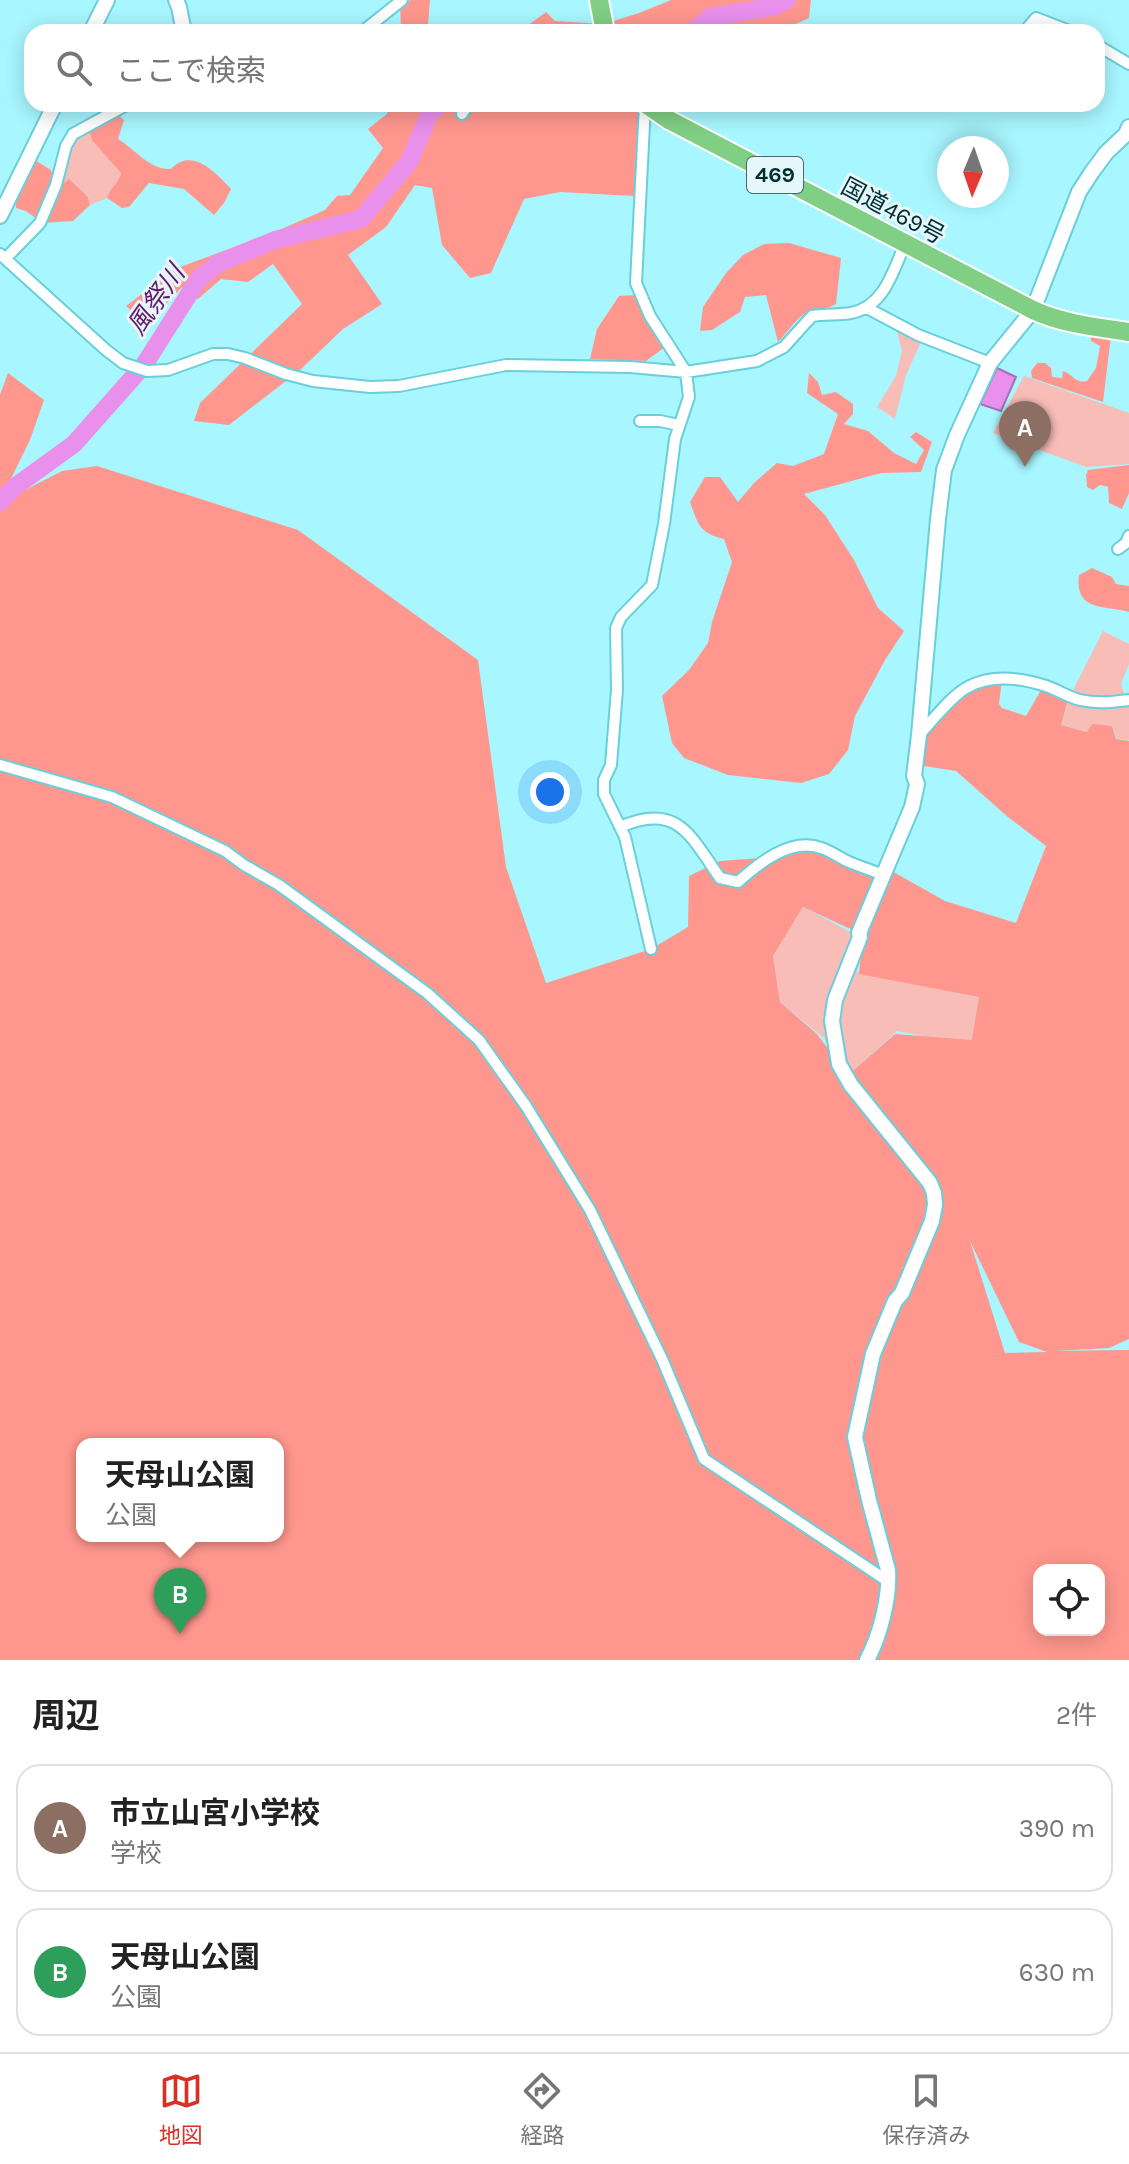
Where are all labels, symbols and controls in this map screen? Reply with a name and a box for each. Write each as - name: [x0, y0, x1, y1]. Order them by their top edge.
- search box: [24, 24, 1105, 112]
- icon: search: [52, 46, 96, 90]
- text: ここで検索: [116, 53, 266, 89]
- north arrow: [937, 136, 1009, 208]
- road number: 469: [747, 157, 803, 193]
- street label: 国道469号: [837, 172, 949, 250]
- water label: 風祭川: [121, 257, 193, 341]
- pin: A: [999, 401, 1051, 467]
- your location: [530, 772, 570, 812]
- popup: [76, 1438, 284, 1542]
- text: 天母山公園: [105, 1457, 255, 1493]
- text: 公園: [105, 1500, 157, 1531]
- map controls: [1033, 1564, 1105, 1636]
- button: locate: [1033, 1564, 1105, 1636]
- pin: B: [154, 1568, 206, 1634]
- text: 周辺: [32, 1696, 100, 1736]
- text: 2件: [1056, 1700, 1097, 1731]
- text: 市立山宮小学校: [110, 1795, 320, 1831]
- text: A: [52, 1813, 68, 1844]
- text: 390 m: [1019, 1813, 1095, 1844]
- text: 学校: [110, 1838, 162, 1869]
- text: 天母山公園: [110, 1939, 260, 1975]
- text: B: [52, 1957, 68, 1988]
- text: 630 m: [1019, 1957, 1095, 1988]
- text: 公園: [110, 1982, 162, 2013]
- tab: 地図: [159, 2069, 203, 2149]
- tab: 経路: [520, 2069, 564, 2149]
- tab: 保存済み: [882, 2069, 970, 2149]

